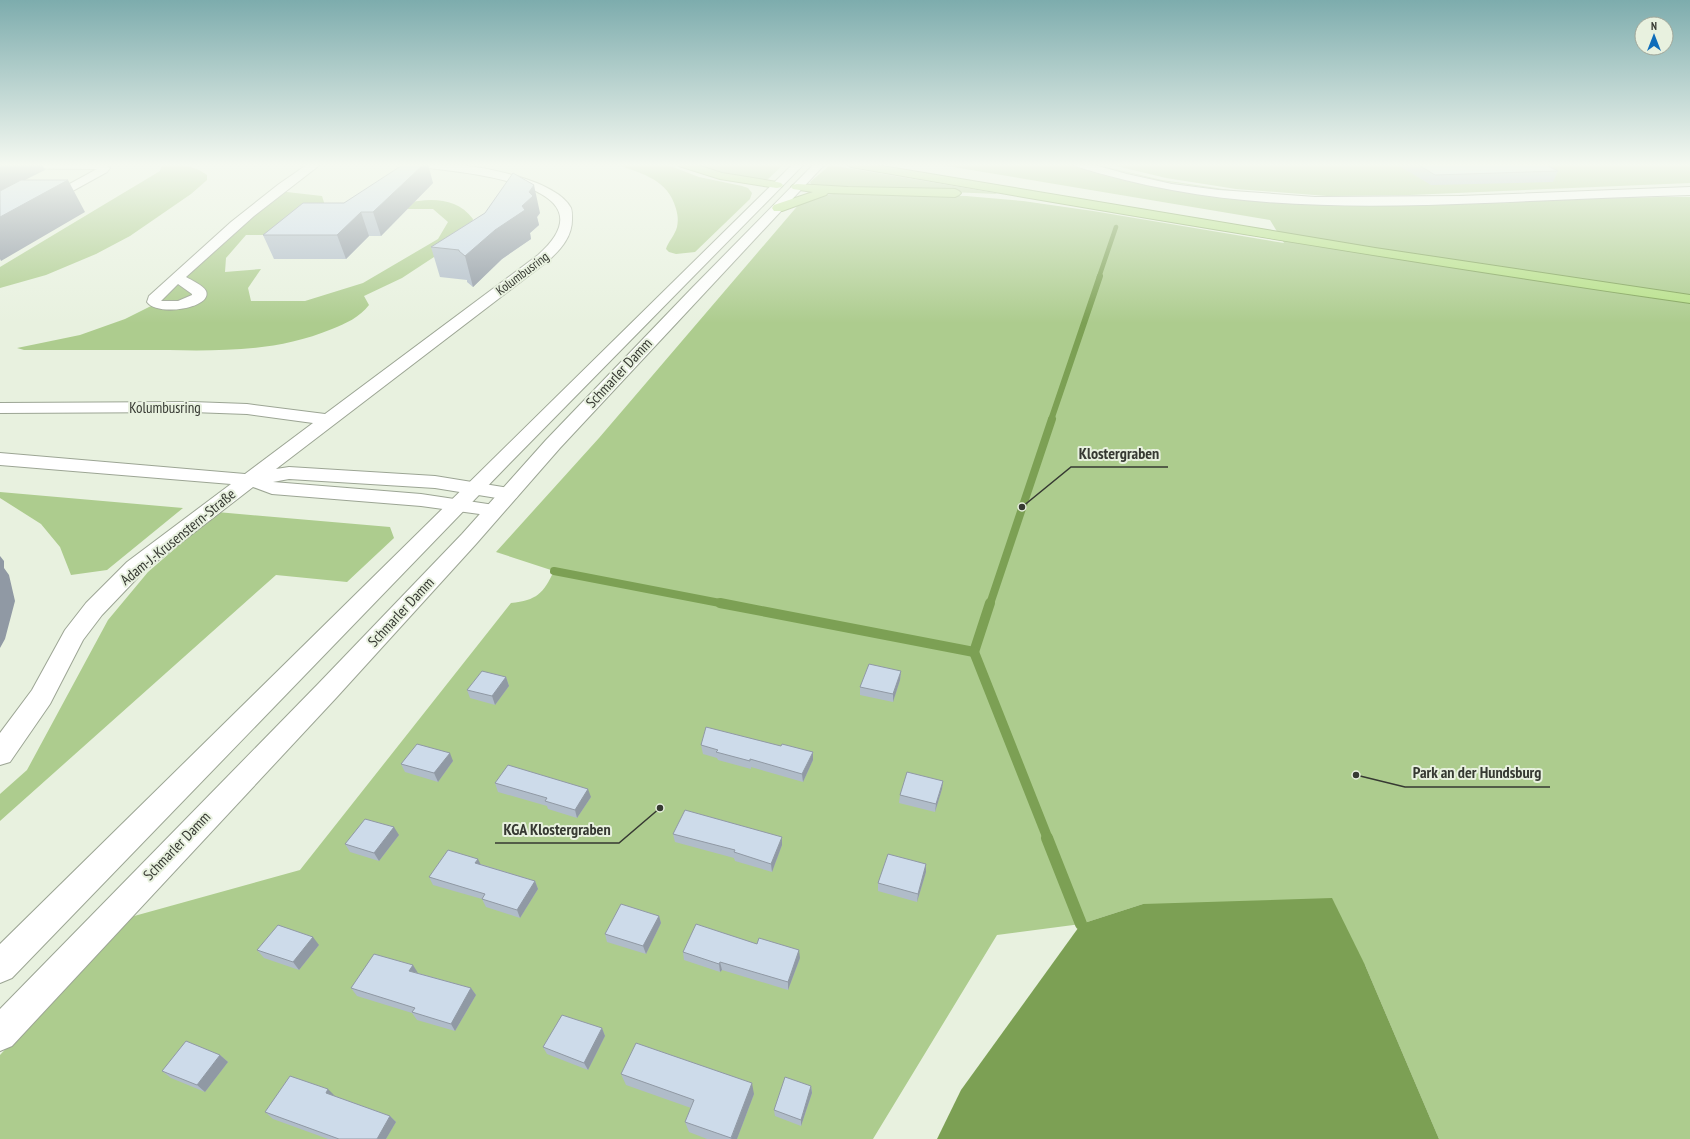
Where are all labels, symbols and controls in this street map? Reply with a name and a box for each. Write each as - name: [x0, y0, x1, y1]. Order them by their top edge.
- north arrow: [1634, 16, 1674, 56]
- text: N: [1651, 19, 1657, 33]
- street label: Kolumbusring: [492, 248, 552, 299]
- street label: Schmarler Damm: [581, 334, 656, 412]
- street label: Kolumbusring: [129, 398, 201, 417]
- callout: Klostergraben: [1071, 439, 1168, 467]
- text: Klostergraben: [1079, 443, 1159, 463]
- street label: Adam-J.-Krusenstern-Straße: [116, 484, 239, 589]
- street label: Schmarler Damm: [363, 573, 438, 651]
- callout: Park an der Hundsburg: [1405, 759, 1550, 787]
- text: Park an der Hundsburg: [1413, 762, 1541, 782]
- street label: Schmarler Damm: [139, 807, 214, 884]
- callout: KGA Klostergraben: [495, 815, 619, 843]
- text: KGA Klostergraben: [503, 819, 611, 839]

